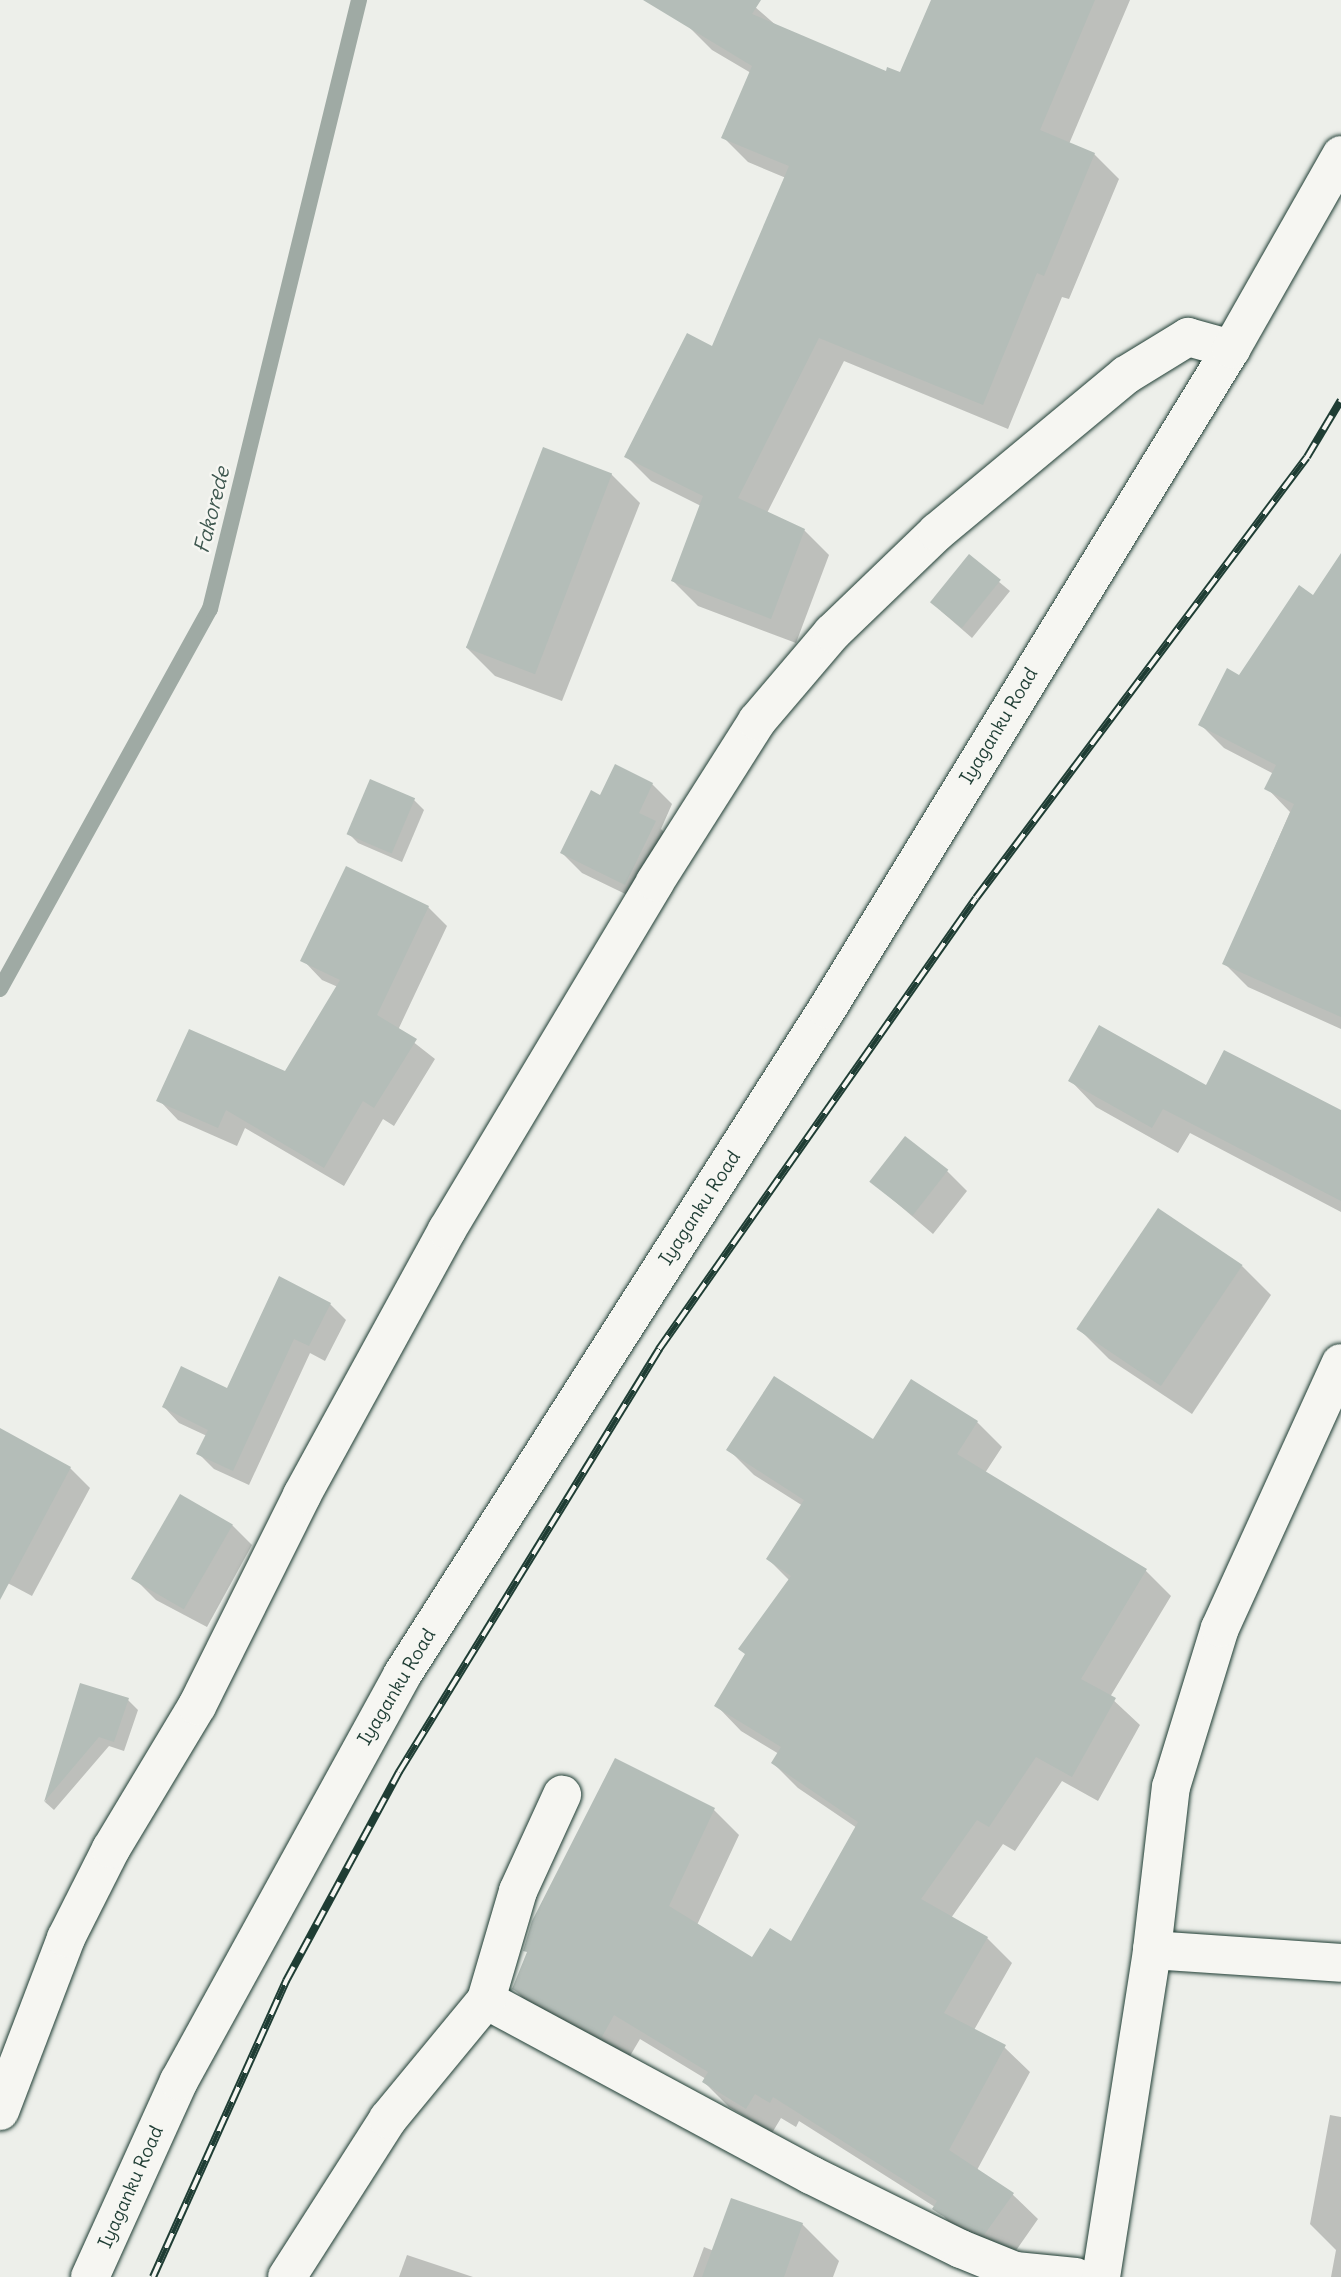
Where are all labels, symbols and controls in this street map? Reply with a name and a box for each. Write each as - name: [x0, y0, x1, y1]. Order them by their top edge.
- water label: Fakorede: [189, 464, 235, 556]
- street label: Iyaganku Road: [955, 664, 1043, 788]
- street label: Iyaganku Road: [655, 1147, 745, 1269]
- street label: Iyaganku Road: [353, 1625, 441, 1749]
- street label: Iyaganku Road: [94, 2122, 168, 2252]

